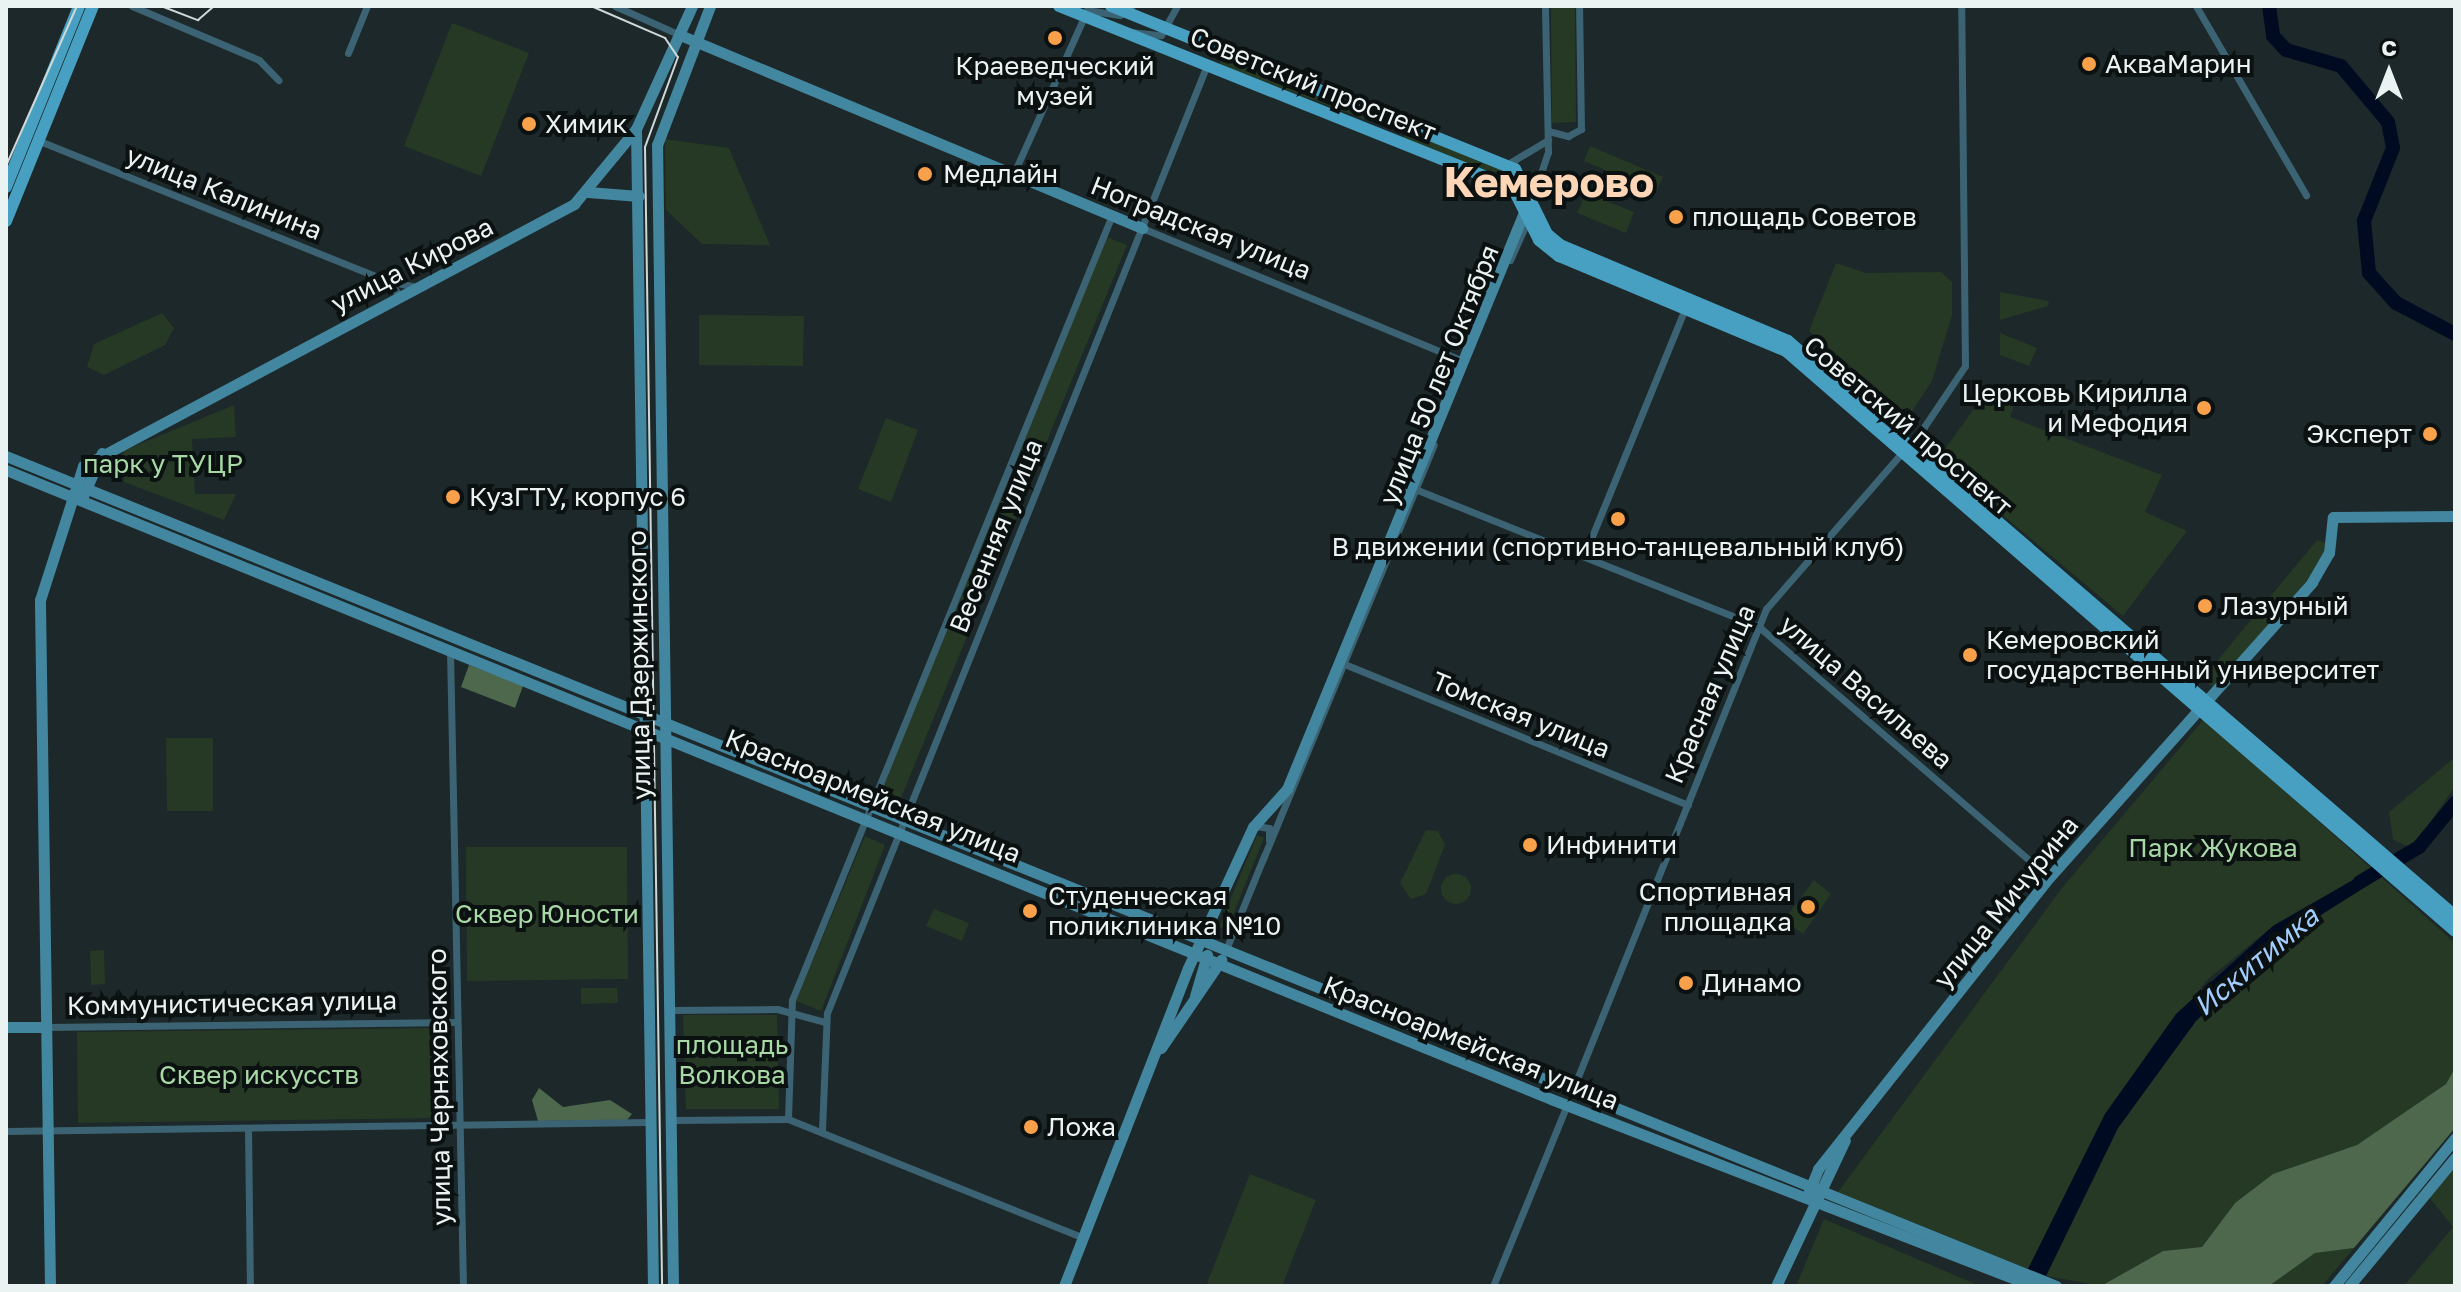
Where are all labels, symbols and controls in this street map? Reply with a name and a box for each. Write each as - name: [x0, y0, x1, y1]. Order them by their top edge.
- street label: Советский проспект: [1186, 20, 1440, 148]
- marker: Краеведческий музей: [1046, 29, 1064, 47]
- north arrow: [2349, 32, 2429, 112]
- text: С: [2381, 34, 2397, 61]
- place label: АкваМарин: [2105, 48, 2252, 80]
- place label: Краеведческий музей: [955, 50, 1155, 112]
- marker: АкваМарин: [2080, 55, 2098, 73]
- place label: Химик: [545, 108, 628, 140]
- marker: Химик: [520, 115, 538, 133]
- street label: улица Калинина: [121, 139, 327, 247]
- district label: Кемерово: [1444, 156, 1654, 206]
- place label: Медлайн: [943, 158, 1058, 190]
- marker: Медлайн: [914, 163, 936, 185]
- street label: Ноградская улица: [1086, 170, 1316, 286]
- place label: площадь Советов: [1692, 201, 1917, 233]
- marker: площадь Советов: [1667, 208, 1685, 226]
- street label: улица Кирова: [326, 211, 498, 319]
- street label: улица 50 лет Октября: [1373, 241, 1505, 509]
- street label: Советский проспект: [1797, 330, 2019, 522]
- place label: Церковь Кирилла и Мефодия: [1961, 377, 2188, 438]
- marker: Церковь Кирилла и Мефодия: [2195, 399, 2213, 417]
- place label: Эксперт: [2307, 418, 2412, 450]
- marker: Эксперт: [2419, 423, 2441, 445]
- street label: Весенняя улица: [943, 435, 1049, 637]
- park label: парк у ТУЦР: [83, 448, 243, 480]
- place label: КузГТУ, корпус 6: [469, 481, 686, 513]
- marker: КузГТУ, корпус 6: [444, 488, 462, 506]
- marker: В движении (спортивно-танцевальный клуб): [1609, 510, 1627, 528]
- street label: улица Дзержинского: [621, 530, 657, 800]
- place label: В движении (спортивно-танцевальный клуб): [1331, 531, 1905, 563]
- place label: Лазурный: [2221, 590, 2349, 622]
- marker: Лазурный: [2196, 597, 2214, 615]
- street label: Красная улица: [1658, 600, 1762, 788]
- street label: улица Васильева: [1773, 609, 1959, 775]
- place label: Кемеровский государственный университет: [1986, 624, 2379, 686]
- marker: Кемеровский государственный университет: [1961, 646, 1979, 664]
- street label: Томская улица: [1427, 665, 1615, 765]
- street label: Красноармейская улица: [721, 722, 1025, 870]
- street label: улица Мичурина: [1927, 810, 2085, 994]
- place label: Инфинити: [1546, 829, 1677, 861]
- park label: Парк Жукова: [2128, 832, 2298, 864]
- marker: Инфинити: [1521, 836, 1539, 854]
- place label: Спортивная площадка: [1639, 876, 1792, 938]
- place label: Студенческая поликлиника №10: [1048, 880, 1281, 942]
- park label: Сквер Юности: [455, 898, 639, 930]
- marker: Спортивная площадка: [1799, 898, 1817, 916]
- water label: Искитимка: [2187, 899, 2325, 1023]
- marker: Студенческая поликлиника №10: [1019, 900, 1041, 922]
- street label: улица Черняховского: [421, 948, 457, 1226]
- place label: Динамо: [1702, 967, 1802, 999]
- street label: Красноармейская улица: [1319, 969, 1623, 1117]
- marker: Динамо: [1677, 974, 1695, 992]
- street label: Коммунистическая улица: [67, 985, 397, 1021]
- park label: площадь Волкова: [676, 1029, 788, 1090]
- park label: Сквер искусств: [159, 1059, 359, 1091]
- place label: Ложа: [1047, 1111, 1116, 1143]
- marker: Ложа: [1022, 1118, 1040, 1136]

